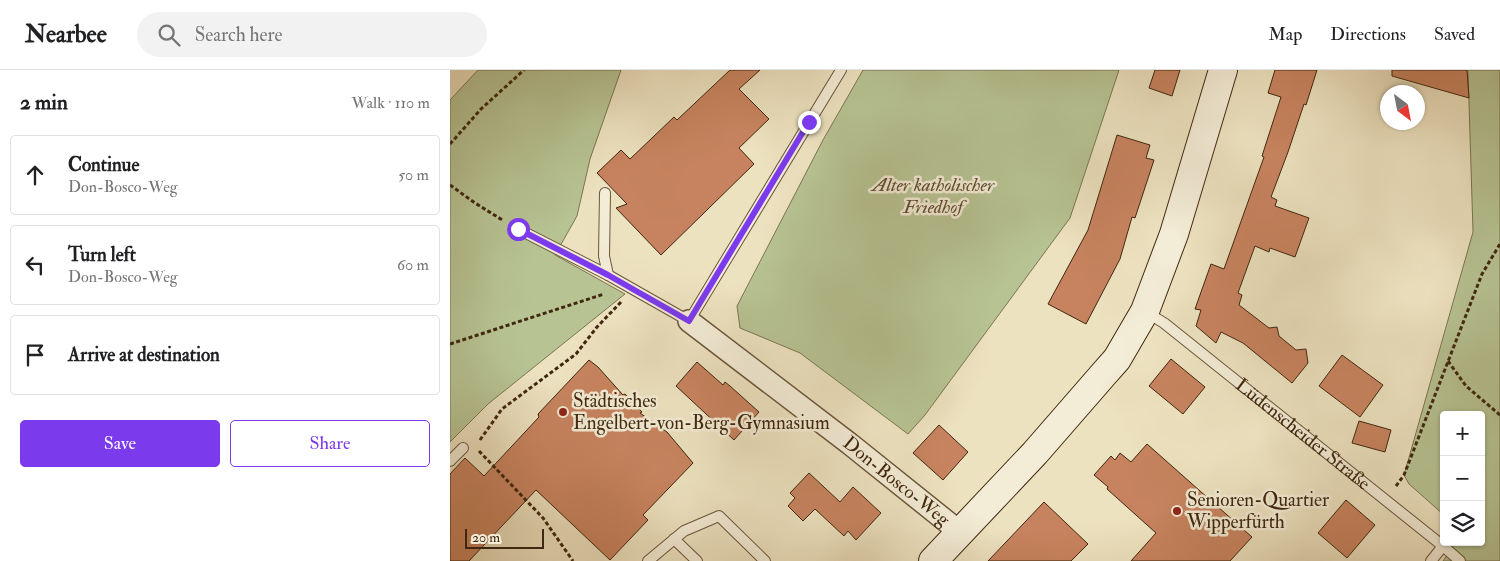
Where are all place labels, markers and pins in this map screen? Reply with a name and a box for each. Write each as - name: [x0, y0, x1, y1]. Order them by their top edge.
- place label: Städtisches Engelbert-von-Berg-Gymnasium: [573, 389, 830, 435]
- marker: Städtisches Engelbert-von-Berg-Gymnasium: [557, 406, 569, 418]
- place label: Senioren-Quartier Wipperfürth: [1186, 488, 1329, 535]
- marker: Senioren-Quartier Wipperfürth: [1171, 505, 1183, 517]

